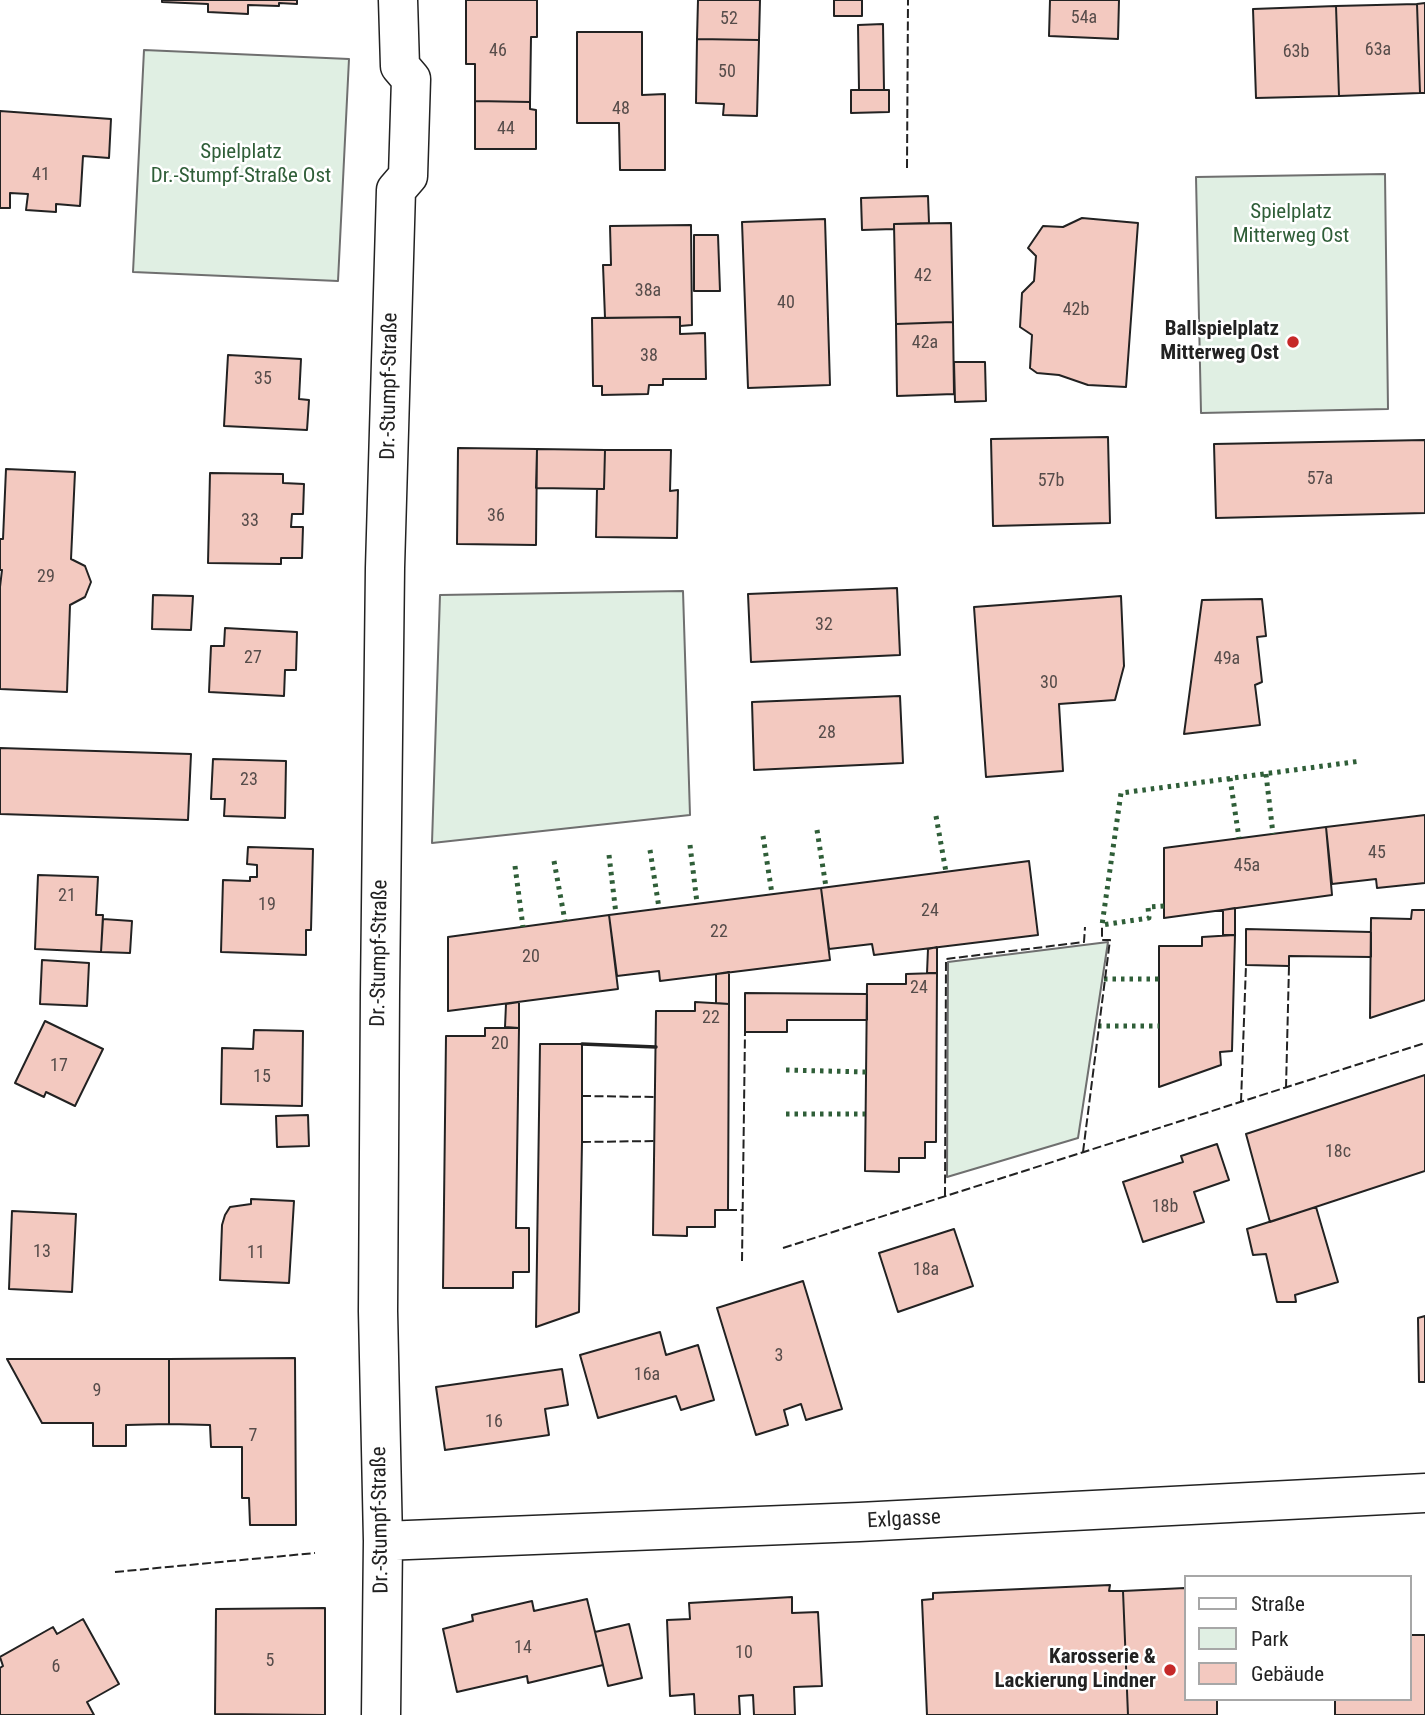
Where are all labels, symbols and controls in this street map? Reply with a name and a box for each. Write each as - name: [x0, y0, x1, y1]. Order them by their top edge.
- house number: 54a: [1071, 7, 1097, 29]
- house number: 52: [720, 8, 738, 30]
- house number: 63a: [1365, 39, 1391, 61]
- house number: 46: [489, 40, 507, 62]
- house number: 63b: [1283, 41, 1309, 63]
- house number: 50: [718, 61, 736, 83]
- house number: 48: [612, 98, 630, 120]
- house number: 44: [497, 118, 515, 140]
- park label: Spielplatz Dr.-Stumpf-Straße Ost: [151, 140, 331, 190]
- house number: 41: [32, 164, 50, 186]
- park label: Spielplatz Mitterweg Ost: [1233, 200, 1349, 250]
- house number: 42: [914, 265, 932, 287]
- house number: 38a: [635, 280, 661, 302]
- house number: 40: [777, 292, 795, 314]
- house number: 42b: [1063, 299, 1089, 321]
- street label: Dr.-Stumpf-Straße: [376, 312, 404, 460]
- place label: Ballspielplatz Mitterweg Ost: [1160, 317, 1279, 367]
- house number: 42a: [912, 332, 938, 354]
- marker: Ballspielplatz Mitterweg Ost: [1285, 334, 1301, 350]
- house number: 38: [640, 345, 658, 367]
- house number: 35: [254, 368, 272, 390]
- house number: 57a: [1307, 468, 1333, 490]
- house number: 57b: [1038, 470, 1064, 492]
- house number: 36: [487, 505, 505, 527]
- house number: 33: [241, 510, 259, 532]
- house number: 29: [37, 566, 55, 588]
- house number: 32: [815, 614, 833, 636]
- house number: 27: [244, 647, 262, 669]
- house number: 49a: [1214, 648, 1240, 670]
- house number: 30: [1040, 672, 1058, 694]
- house number: 28: [818, 722, 836, 744]
- house number: 23: [240, 769, 258, 791]
- house number: 45: [1368, 842, 1386, 864]
- house number: 45a: [1234, 855, 1260, 877]
- street label: Dr.-Stumpf-Straße: [366, 879, 394, 1027]
- house number: 21: [58, 885, 76, 907]
- house number: 19: [258, 894, 276, 916]
- house number: 24: [921, 900, 939, 922]
- house number: 22: [710, 921, 728, 943]
- house number: 20: [522, 946, 540, 968]
- house number: 24: [910, 977, 928, 999]
- house number: 22: [702, 1007, 720, 1029]
- house number: 20: [491, 1033, 509, 1055]
- house number: 17: [50, 1055, 68, 1077]
- house number: 15: [253, 1066, 271, 1088]
- house number: 18c: [1325, 1141, 1351, 1163]
- house number: 18b: [1152, 1196, 1178, 1218]
- house number: 13: [33, 1241, 51, 1263]
- house number: 11: [247, 1242, 265, 1264]
- house number: 18a: [913, 1259, 939, 1281]
- house number: 3: [775, 1345, 783, 1367]
- house number: 16a: [634, 1364, 660, 1386]
- house number: 9: [93, 1380, 101, 1402]
- house number: 16: [485, 1411, 503, 1433]
- house number: 7: [249, 1425, 257, 1447]
- street label: Dr.-Stumpf-Straße: [367, 1446, 395, 1594]
- street label: Exlgasse: [866, 1505, 942, 1535]
- legend: [1184, 1575, 1411, 1701]
- text: Straße: [1251, 1592, 1305, 1616]
- text: Park: [1251, 1627, 1288, 1651]
- house number: 14: [514, 1637, 532, 1659]
- house number: 10: [735, 1642, 753, 1664]
- place label: Karosserie & Lackierung Lindner: [995, 1645, 1156, 1695]
- house number: 5: [266, 1650, 274, 1672]
- house number: 6: [52, 1656, 60, 1678]
- marker: Karosserie & Lackierung Lindner: [1162, 1662, 1178, 1678]
- text: Gebäude: [1251, 1662, 1324, 1686]

